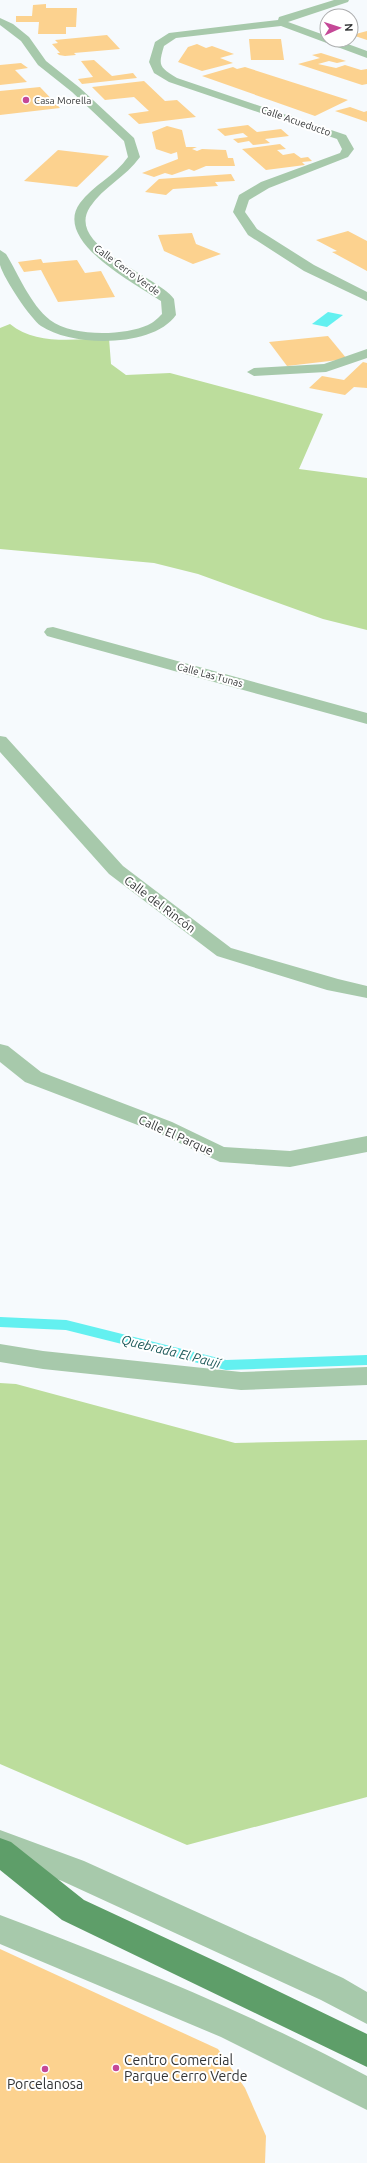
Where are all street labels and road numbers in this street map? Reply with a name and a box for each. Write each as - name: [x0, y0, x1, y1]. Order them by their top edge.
- street label: Calle Acueducto: [260, 104, 332, 138]
- street label: Calle Cerro Verde: [92, 243, 162, 297]
- street label: Calle Las Tunas: [176, 661, 244, 689]
- street label: Calle del Rincón: [122, 873, 198, 935]
- street label: Calle El Parque: [137, 1113, 215, 1157]

